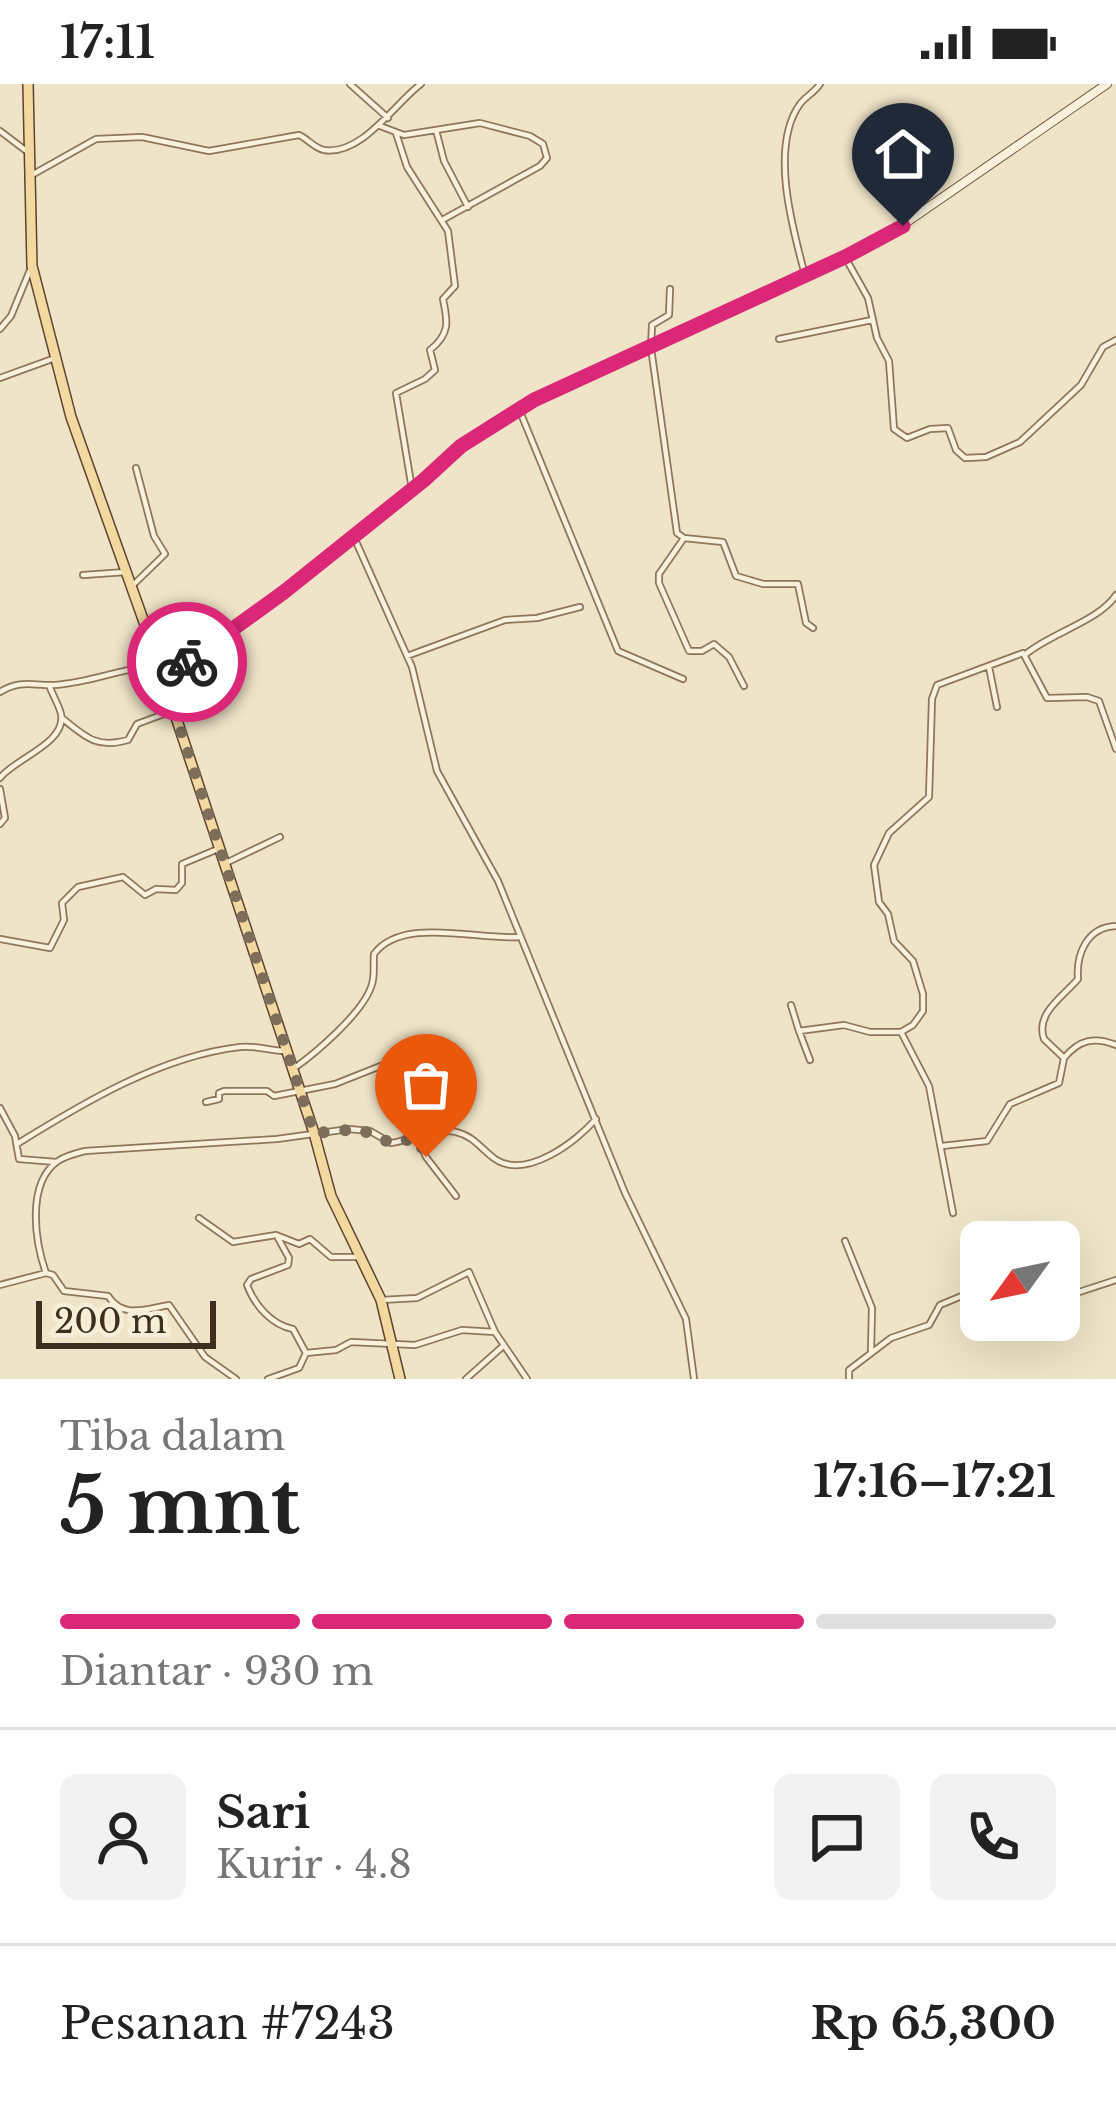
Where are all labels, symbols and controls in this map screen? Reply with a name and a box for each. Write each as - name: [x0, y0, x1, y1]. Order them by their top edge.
- text: 17:11: [60, 14, 155, 70]
- pin: [852, 103, 954, 226]
- icon: home: [870, 121, 936, 187]
- courier: [127, 602, 247, 722]
- icon: bike: [154, 629, 220, 695]
- pin: [375, 1034, 477, 1157]
- icon: bag: [393, 1052, 459, 1118]
- north arrow: [960, 1221, 1080, 1341]
- map controls: [960, 1221, 1080, 1341]
- scale bar: [36, 1295, 216, 1348]
- text: 200 m: [54, 1301, 166, 1342]
- text: Tiba dalam: [60, 1412, 285, 1461]
- text: 17:16–17:21: [813, 1453, 1056, 1509]
- text: 5 mnt: [60, 1457, 300, 1554]
- text: Diantar · 930 m: [60, 1647, 374, 1696]
- button: person: [60, 1774, 186, 1900]
- button: chat: [774, 1774, 900, 1900]
- button: phone: [930, 1774, 1056, 1900]
- text: Sari: [216, 1784, 310, 1840]
- text: Kurir · 4.8: [216, 1840, 412, 1889]
- text: Pesanan #7243: [60, 1995, 395, 2051]
- text: Rp 65,300: [810, 1995, 1056, 2051]

